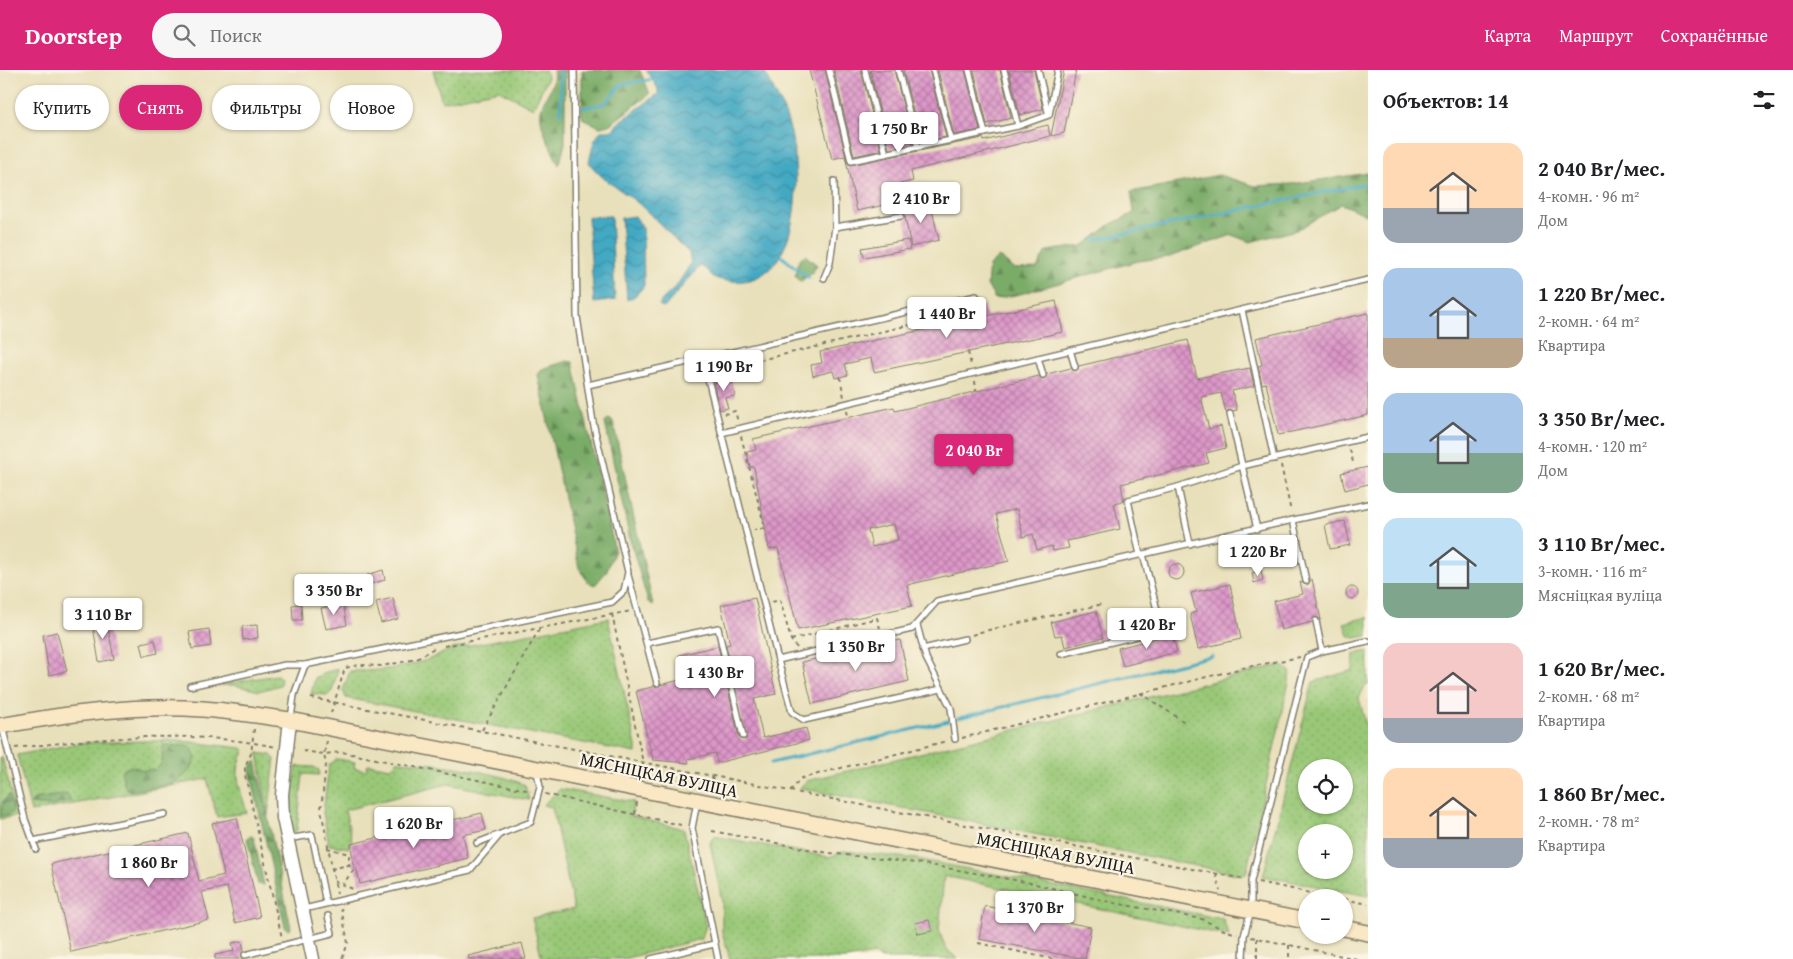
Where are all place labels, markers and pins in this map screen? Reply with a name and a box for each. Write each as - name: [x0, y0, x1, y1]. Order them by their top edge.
- pin: 1 750 Br: [847, 112, 951, 154]
- pin: 2 410 Br: [869, 182, 973, 224]
- pin: 1 440 Br: [895, 296, 999, 339]
- pin: 1 190 Br: [672, 350, 776, 392]
- pin: 2 040 Br: [922, 434, 1026, 476]
- pin: 1 220 Br: [1206, 534, 1310, 577]
- pin: 3 350 Br: [282, 574, 386, 616]
- pin: 3 110 Br: [51, 598, 155, 640]
- pin: 1 420 Br: [1095, 608, 1199, 650]
- pin: 1 350 Br: [804, 630, 908, 672]
- pin: 1 430 Br: [663, 656, 767, 698]
- pin: 1 620 Br: [362, 806, 466, 849]
- pin: 1 860 Br: [97, 846, 201, 888]
- pin: 1 370 Br: [983, 890, 1087, 933]

